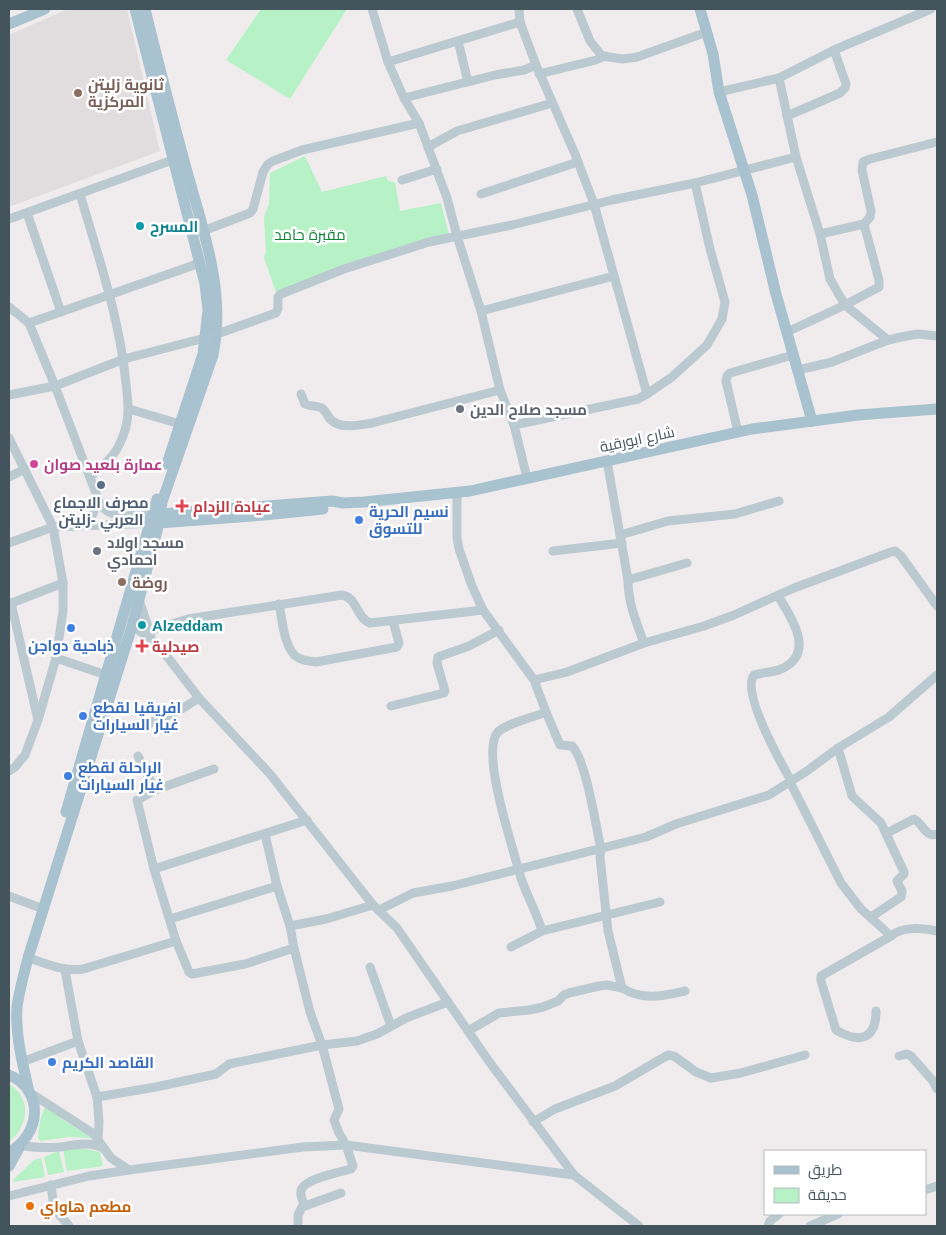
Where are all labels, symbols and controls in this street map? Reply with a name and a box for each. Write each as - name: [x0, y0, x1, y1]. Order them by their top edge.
- place label: ثانوية زليتن المركزية: [88, 76, 164, 111]
- marker: ثانوية زليتن المركزية: [72, 87, 84, 99]
- place label: المسرح: [150, 218, 198, 237]
- marker: المسرح: [134, 220, 146, 232]
- park label: مقبرة حامد: [274, 226, 346, 244]
- place label: مسجد صلاح الدين: [470, 401, 587, 420]
- marker: مسجد صلاح الدين: [454, 403, 466, 415]
- street label: شارع ابورقية: [598, 423, 677, 458]
- place label: عمارة بلعيد صوان: [44, 456, 162, 474]
- marker: عمارة بلعيد صوان: [28, 458, 40, 470]
- marker: مصرف الاجماع العربي -زليتن: [95, 479, 107, 491]
- place label: مصرف الاجماع العربي -زليتن: [53, 494, 149, 532]
- place label: عيادة الزدام: [193, 498, 271, 517]
- marker: عيادة الزدام: [175, 499, 189, 513]
- place label: نسيم الحرية للتسوق: [369, 503, 449, 538]
- marker: نسيم الحرية للتسوق: [353, 514, 365, 526]
- place label: مسجد اولاد احمادي: [107, 534, 184, 572]
- marker: مسجد اولاد احمادي: [91, 545, 103, 557]
- place label: روضة: [132, 574, 168, 592]
- marker: روضة: [116, 576, 128, 588]
- place label: Alzeddam: [152, 617, 223, 634]
- marker: Alzeddam: [136, 619, 148, 631]
- marker: ذباحية دواجن: [65, 622, 77, 634]
- place label: ذباحية دواجن: [28, 637, 114, 655]
- place label: صيدلية: [152, 638, 200, 655]
- marker: صيدلية: [136, 640, 148, 652]
- place label: افريقيا لقطع غيار السيارات: [93, 699, 181, 734]
- marker: افريقيا لقطع غيار السيارات: [77, 710, 89, 722]
- place label: الراحلة لقطع غيار السيارات: [78, 759, 164, 794]
- marker: الراحلة لقطع غيار السيارات: [62, 770, 74, 782]
- place label: القاصد الكريم: [62, 1054, 154, 1073]
- marker: القاصد الكريم: [46, 1056, 58, 1068]
- legend: [764, 1150, 926, 1215]
- text: طريق: [808, 1161, 842, 1180]
- text: حديقة: [808, 1186, 847, 1203]
- place label: مطعم هاواي: [40, 1198, 131, 1219]
- marker: مطعم هاواي: [24, 1200, 36, 1212]

